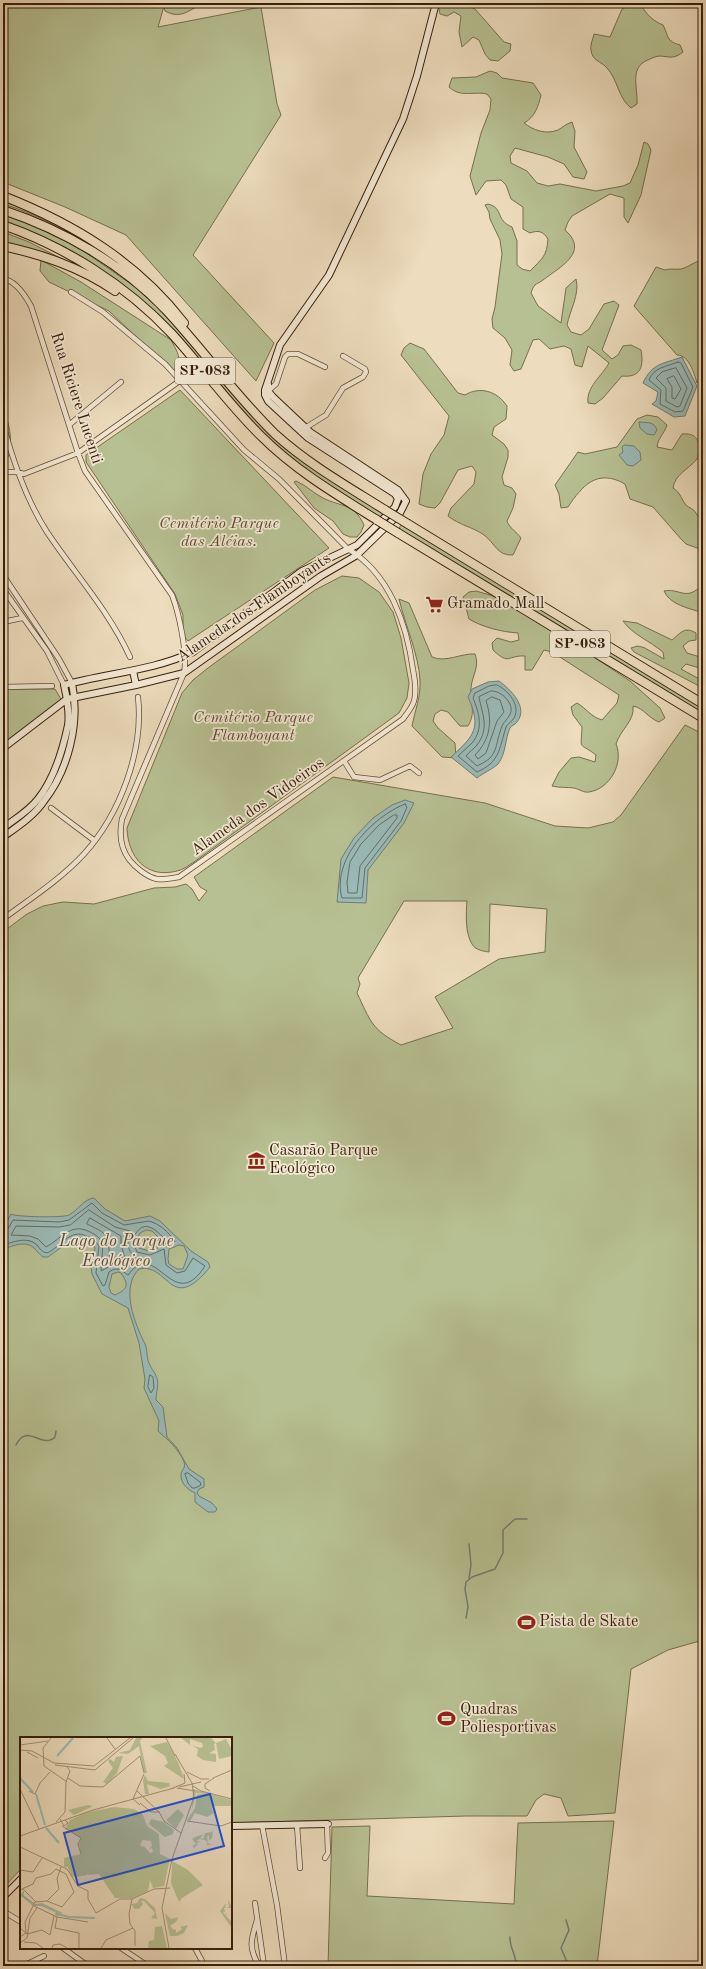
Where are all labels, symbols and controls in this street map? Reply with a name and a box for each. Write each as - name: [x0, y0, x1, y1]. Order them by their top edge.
- street label: Rua Riciere Lucenti: [47, 330, 105, 466]
- road number: SP-083: [175, 358, 235, 384]
- park label: Cemitério Parque das Aléias.: [159, 516, 279, 550]
- street label: Alameda dos Flamboyants: [174, 550, 334, 665]
- supermarket icon: Gramado Mall: [424, 594, 444, 614]
- place label: Gramado Mall: [447, 596, 544, 612]
- road number: SP-083: [550, 631, 610, 657]
- park label: Cemitério Parque Flamboyant: [193, 710, 313, 744]
- street label: Alameda dos Vidoeiros: [189, 755, 327, 859]
- place label: Casarão Parque Ecológico: [269, 1143, 378, 1177]
- museum icon: Casarão Parque Ecológico: [246, 1150, 266, 1170]
- water label: Lago do Parque Ecológico: [58, 1233, 173, 1270]
- sports icon: Pista de Skate: [516, 1612, 536, 1632]
- place label: Pista de Skate: [539, 1614, 638, 1630]
- place label: Quadras Poliesportivas: [460, 1702, 557, 1736]
- sports icon: Quadras Poliesportivas: [437, 1709, 457, 1729]
- inset map: [20, 1737, 232, 1949]

